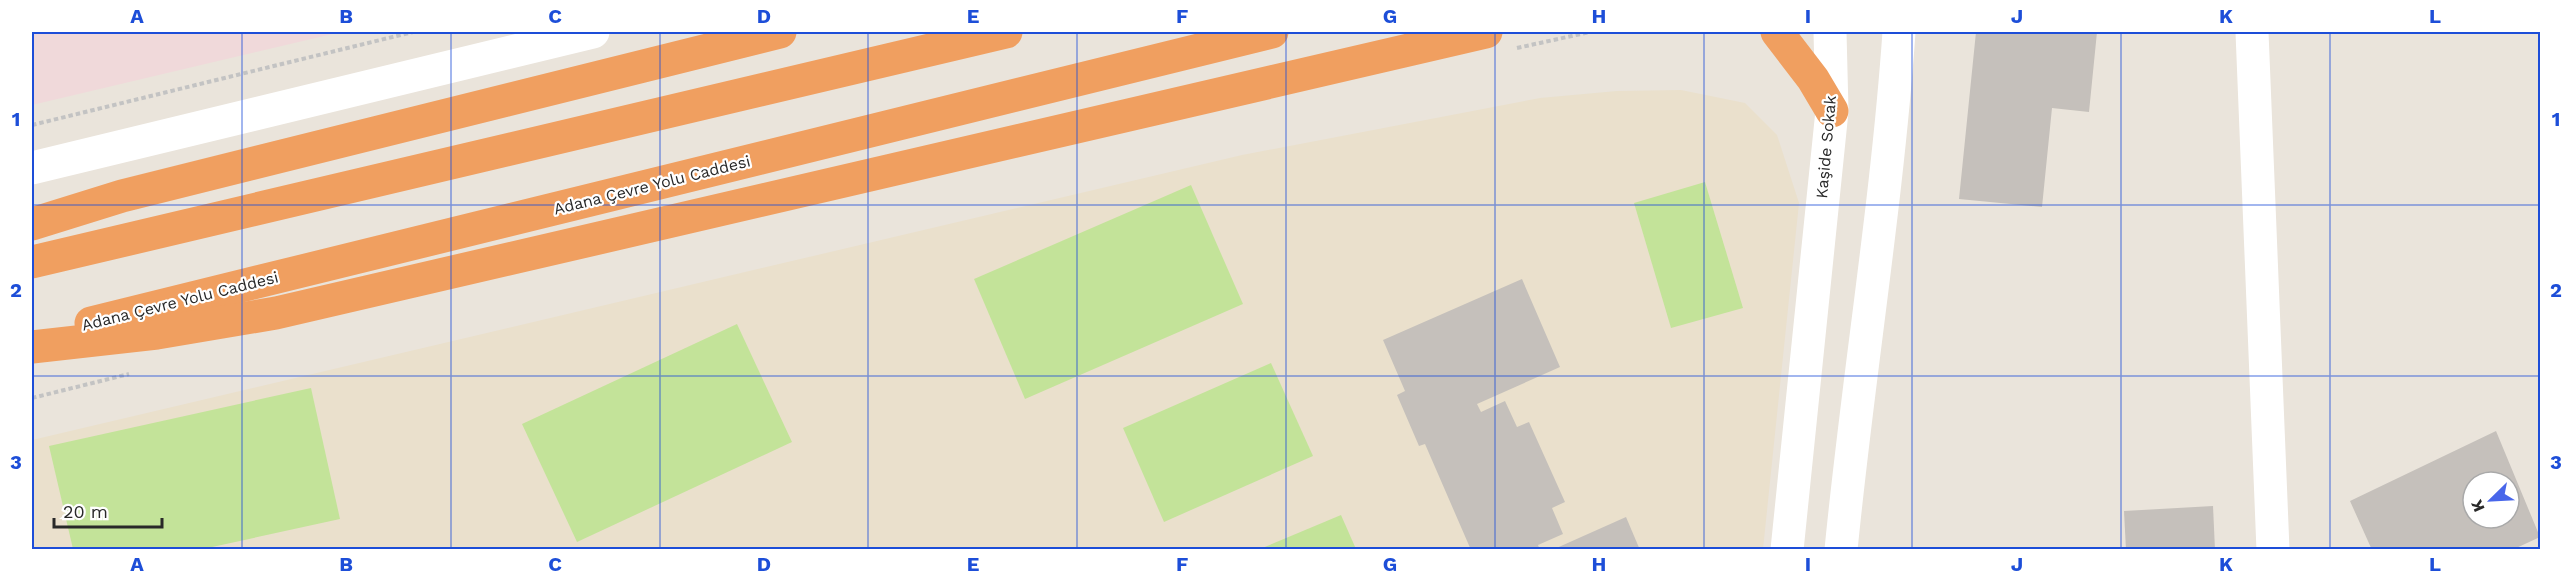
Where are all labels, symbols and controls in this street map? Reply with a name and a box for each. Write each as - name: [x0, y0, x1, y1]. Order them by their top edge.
- text: A: [130, 4, 144, 28]
- text: B: [339, 4, 353, 28]
- text: C: [548, 4, 562, 28]
- text: D: [757, 4, 771, 28]
- text: E: [967, 4, 979, 28]
- text: F: [1176, 4, 1188, 28]
- text: G: [1383, 4, 1397, 28]
- text: H: [1592, 4, 1606, 28]
- text: I: [1805, 4, 1811, 28]
- text: J: [2011, 4, 2023, 28]
- text: K: [2219, 4, 2233, 28]
- text: L: [2429, 4, 2441, 28]
- street label: Kaşide Sokak: [1812, 95, 1840, 199]
- text: 1: [12, 107, 20, 131]
- text: 1: [2552, 107, 2560, 131]
- street label: Adana Çevre Yolu Caddesi: [552, 151, 752, 219]
- street label: Adana Çevre Yolu Caddesi: [80, 267, 280, 335]
- text: 2: [10, 278, 22, 302]
- text: 2: [2550, 278, 2562, 302]
- text: 3: [10, 450, 22, 474]
- text: 3: [2550, 450, 2562, 474]
- north arrow: [2461, 470, 2521, 530]
- scale bar: [54, 491, 162, 529]
- text: K: [2467, 497, 2489, 515]
- text: 20 m: [63, 501, 108, 522]
- text: A: [130, 552, 144, 576]
- text: B: [339, 552, 353, 576]
- text: C: [548, 552, 562, 576]
- text: D: [757, 552, 771, 576]
- text: E: [967, 552, 979, 576]
- text: F: [1176, 552, 1188, 576]
- text: G: [1383, 552, 1397, 576]
- text: H: [1592, 552, 1606, 576]
- text: I: [1805, 552, 1811, 576]
- text: J: [2011, 552, 2023, 576]
- text: K: [2219, 552, 2233, 576]
- text: L: [2429, 552, 2441, 576]

